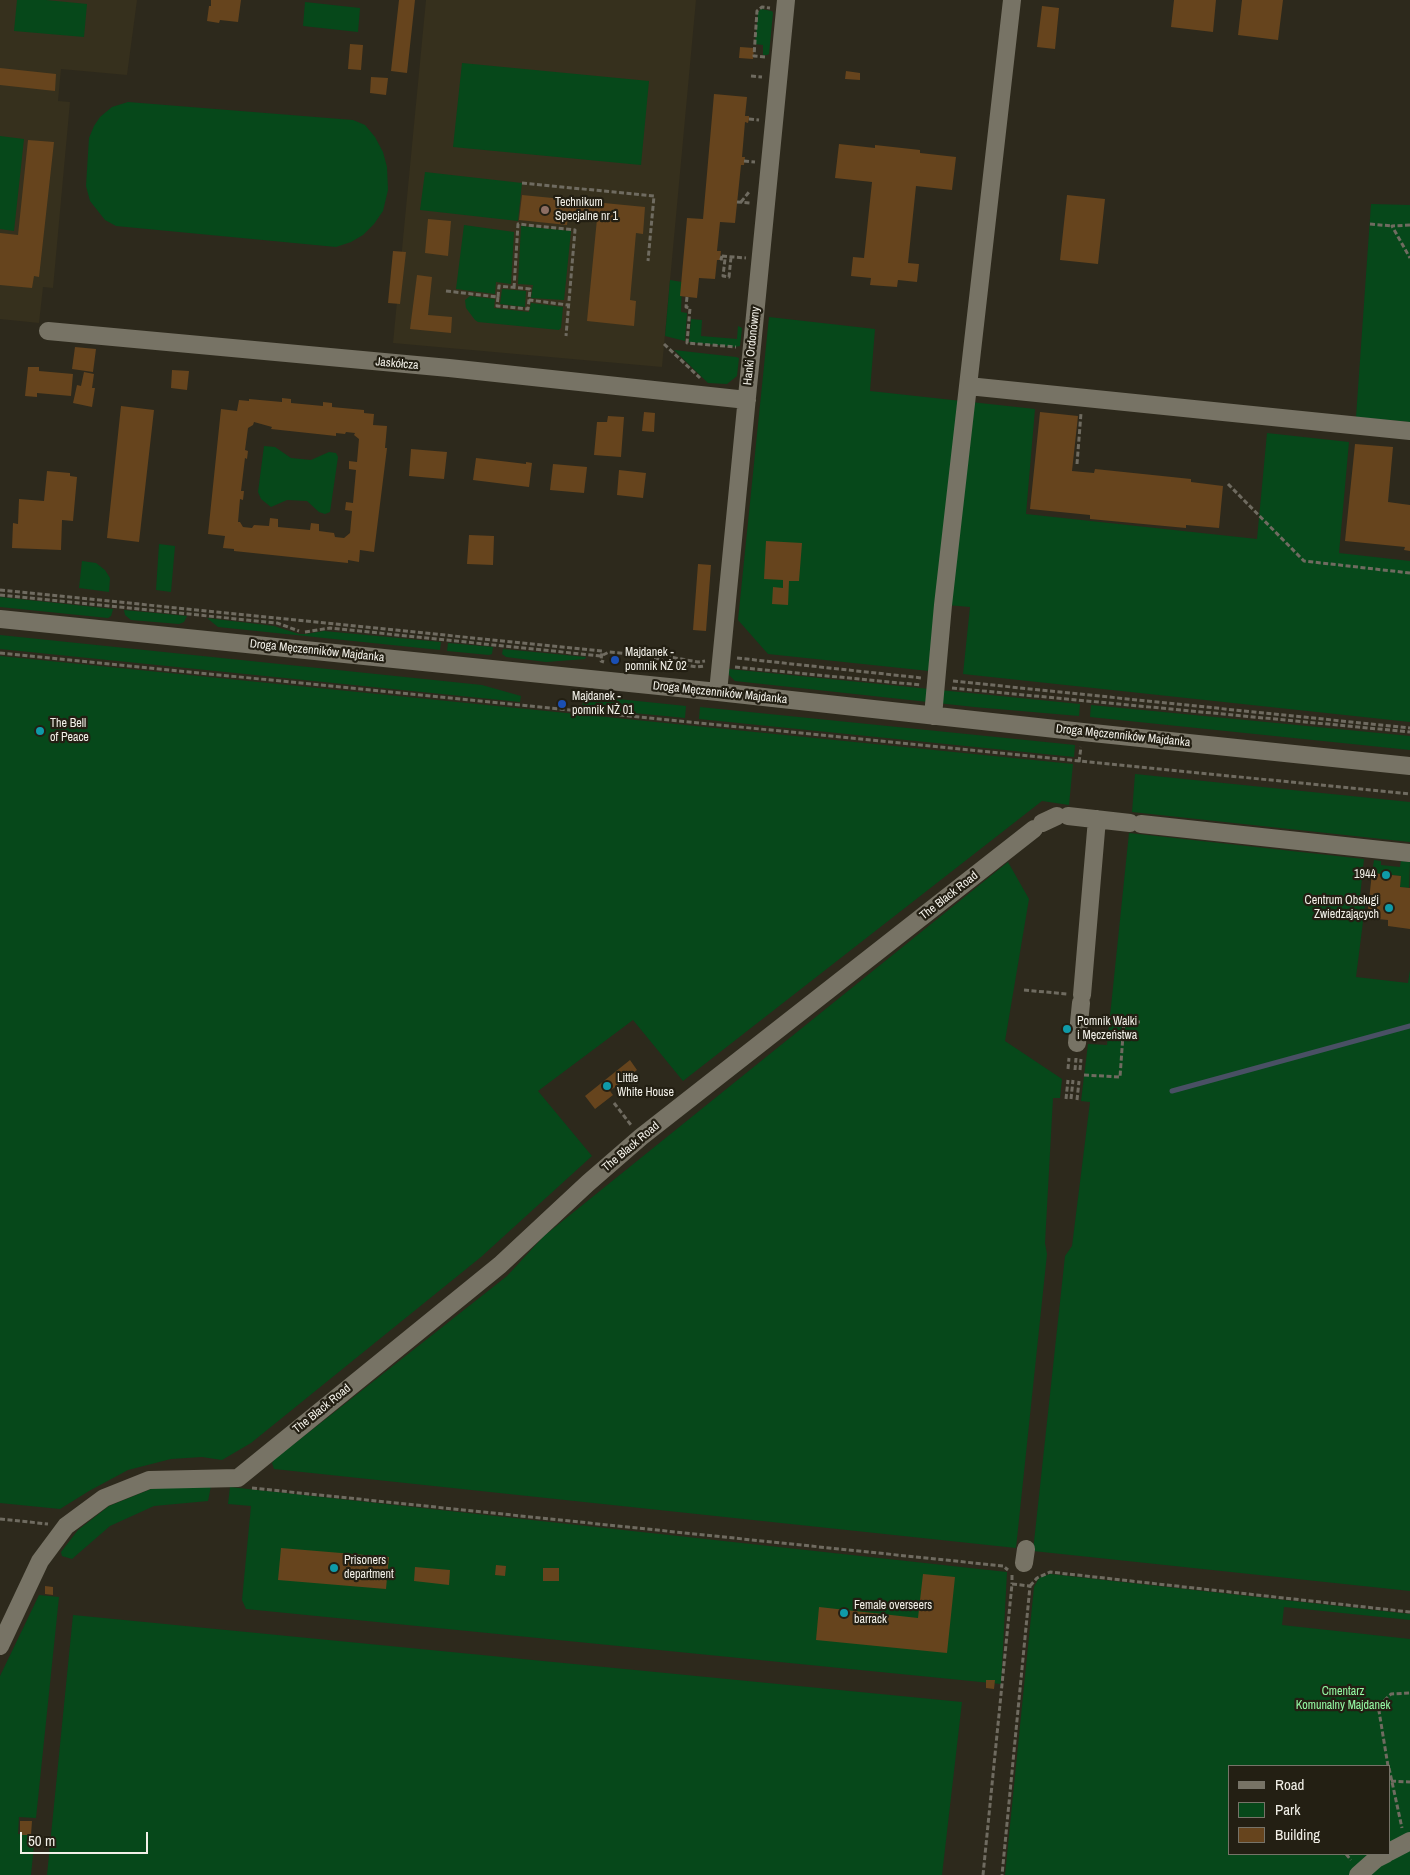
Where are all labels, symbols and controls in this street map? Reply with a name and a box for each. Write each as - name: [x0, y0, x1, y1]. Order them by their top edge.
- place label: Technikum Specjalne nr 1: [555, 196, 618, 224]
- marker: Technikum Specjalne nr 1: [539, 204, 551, 216]
- street label: Hanki Ordonówny: [741, 306, 763, 386]
- street label: Jaskółcza: [375, 355, 419, 373]
- street label: Droga Męczenników Majdanka: [249, 637, 385, 665]
- place label: Majdanek - pomnik NŻ 02: [625, 646, 687, 674]
- marker: Majdanek - pomnik NŻ 02: [609, 654, 621, 666]
- street label: Droga Męczenników Majdanka: [652, 679, 788, 707]
- place label: Majdanek - pomnik NŻ 01: [572, 690, 634, 718]
- marker: Majdanek - pomnik NŻ 01: [556, 698, 568, 710]
- place label: The Bell of Peace: [50, 717, 89, 745]
- street label: Droga Męczenników Majdanka: [1055, 722, 1191, 750]
- marker: The Bell of Peace: [34, 725, 46, 737]
- place label: 1944: [1354, 868, 1376, 882]
- street label: The Black Road: [917, 869, 981, 923]
- marker: 1944: [1380, 869, 1392, 881]
- place label: Centrum Obsługi Zwiedzających: [1305, 894, 1379, 922]
- marker: Centrum Obsługi Zwiedzających: [1383, 902, 1395, 914]
- place label: Pomnik Walki i Męczeństwa: [1077, 1015, 1137, 1043]
- marker: Pomnik Walki i Męczeństwa: [1061, 1023, 1073, 1035]
- place label: Little White House: [617, 1072, 674, 1100]
- marker: Little White House: [601, 1080, 613, 1092]
- street label: The Black Road: [600, 1119, 662, 1175]
- street label: The Black Road: [290, 1381, 354, 1437]
- place label: Prisoners department: [344, 1554, 394, 1582]
- marker: Prisoners department: [328, 1562, 340, 1574]
- place label: Female overseers barrack: [854, 1599, 932, 1627]
- marker: Female overseers barrack: [838, 1607, 850, 1619]
- park label: Cmentarz Komunalny Majdanek: [1296, 1685, 1390, 1713]
- legend: [1228, 1765, 1390, 1855]
- text: Road: [1275, 1774, 1304, 1795]
- text: Park: [1275, 1799, 1300, 1820]
- scale bar: [22, 1822, 150, 1854]
- text: Building: [1275, 1824, 1320, 1845]
- text: 50 m: [28, 1830, 55, 1851]

